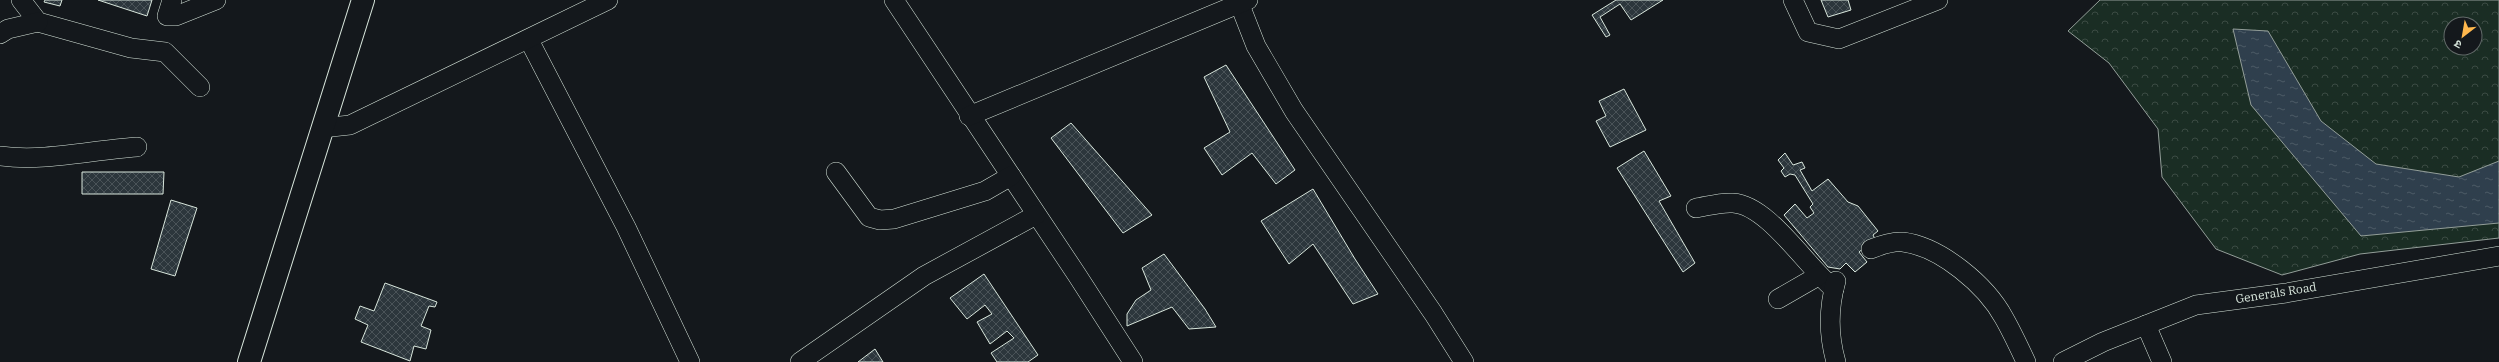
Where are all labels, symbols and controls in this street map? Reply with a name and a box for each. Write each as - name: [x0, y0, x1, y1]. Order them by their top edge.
- north arrow: [2443, 16, 2483, 56]
- text: उ: [2451, 37, 2464, 52]
- street label: Generals Road: [2234, 279, 2318, 306]

